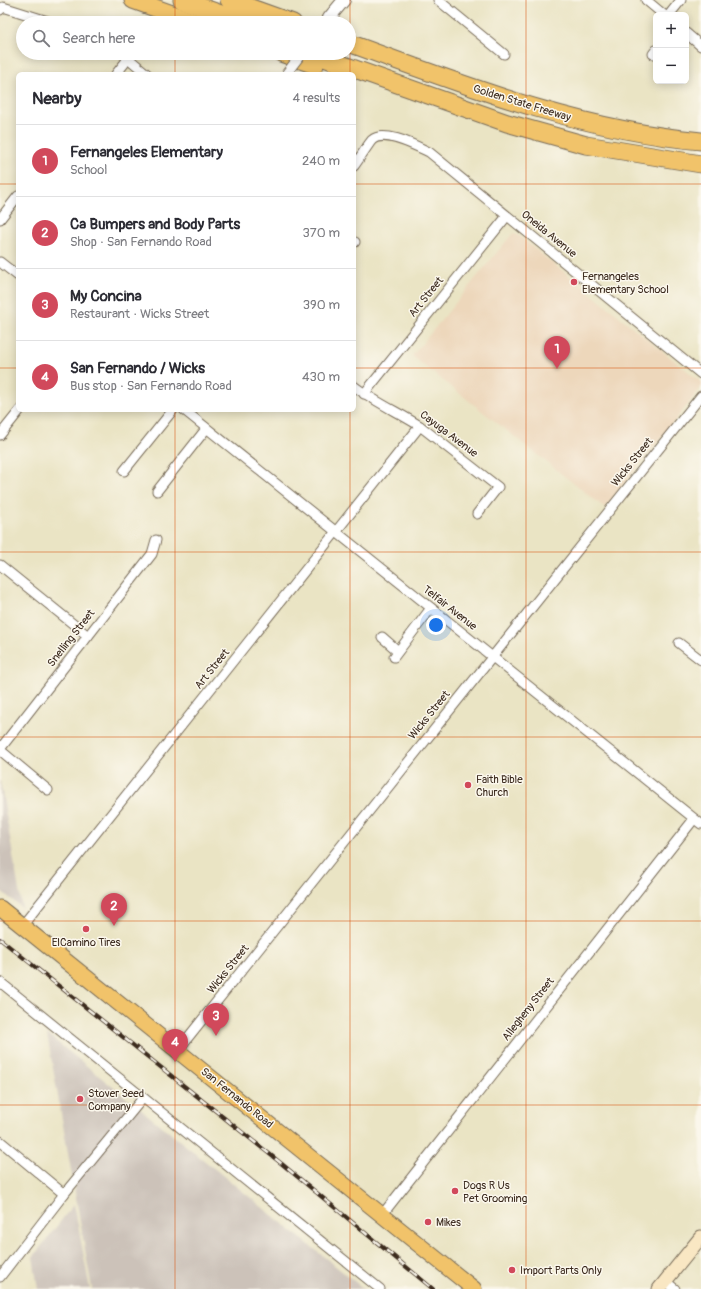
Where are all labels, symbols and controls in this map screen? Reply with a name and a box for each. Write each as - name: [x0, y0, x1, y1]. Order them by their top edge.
- map controls: [653, 12, 689, 84]
- button: +: [653, 12, 689, 48]
- search box: [16, 16, 356, 60]
- icon: search: [30, 27, 52, 49]
- text: Search here: [62, 29, 135, 48]
- button: −: [653, 48, 689, 84]
- street label: Golden State Freeway: [472, 82, 573, 124]
- text: Nearby: [32, 88, 81, 109]
- text: 4 results: [293, 90, 340, 106]
- text: Fernangeles Elementary: [70, 143, 223, 162]
- text: 1: [42, 153, 48, 169]
- text: 240 m: [302, 153, 340, 169]
- text: School: [70, 162, 107, 178]
- street label: Oneida Avenue: [519, 208, 580, 261]
- text: Ca Bumpers and Body Parts: [70, 215, 240, 234]
- text: 2: [41, 225, 49, 241]
- text: 370 m: [303, 225, 340, 241]
- text: Shop · San Fernando Road: [70, 234, 212, 250]
- place label: Fernangeles Elementary School: [582, 270, 669, 296]
- street label: Art Street: [406, 274, 446, 320]
- marker: Fernangeles Elementary School: [569, 277, 579, 287]
- text: My Concina: [70, 287, 142, 306]
- text: 3: [41, 297, 49, 313]
- text: 390 m: [303, 297, 340, 313]
- text: Restaurant · Wicks Street: [70, 306, 209, 322]
- pin: 1: [544, 336, 570, 369]
- text: San Fernando / Wicks: [70, 359, 205, 378]
- text: 4: [41, 369, 49, 385]
- text: 430 m: [302, 369, 340, 385]
- text: Bus stop · San Fernando Road: [70, 378, 232, 394]
- street label: Cayuga Avenue: [418, 408, 481, 460]
- street label: Wicks Street: [608, 435, 656, 489]
- street label: Telfair Avenue: [420, 583, 480, 633]
- street label: Snelling Street: [45, 606, 98, 669]
- your location: [426, 615, 446, 635]
- street label: Art Street: [192, 646, 232, 692]
- street label: Wicks Street: [405, 688, 453, 742]
- place label: Faith Bible Church: [476, 773, 523, 799]
- marker: Faith Bible Church: [463, 780, 473, 790]
- pin: 2: [101, 893, 127, 926]
- marker: ElCamino Tires: [81, 924, 91, 934]
- place label: ElCamino Tires: [52, 936, 120, 949]
- street label: Wicks Street: [204, 942, 252, 996]
- street label: Allegheny Street: [499, 974, 557, 1043]
- pin: 3: [203, 1003, 229, 1036]
- pin: 4: [162, 1029, 188, 1062]
- street label: San Fernando Road: [198, 1065, 276, 1131]
- place label: Stover Seed Company: [88, 1087, 144, 1113]
- marker: Stover Seed Company: [75, 1094, 85, 1104]
- place label: Dogs R Us Pet Grooming: [463, 1179, 528, 1205]
- marker: Dogs R Us Pet Grooming: [450, 1186, 460, 1196]
- place label: Mikes: [436, 1216, 461, 1229]
- marker: Mikes: [423, 1217, 433, 1227]
- place label: Import Parts Only: [520, 1264, 602, 1277]
- marker: Import Parts Only: [507, 1265, 517, 1275]

